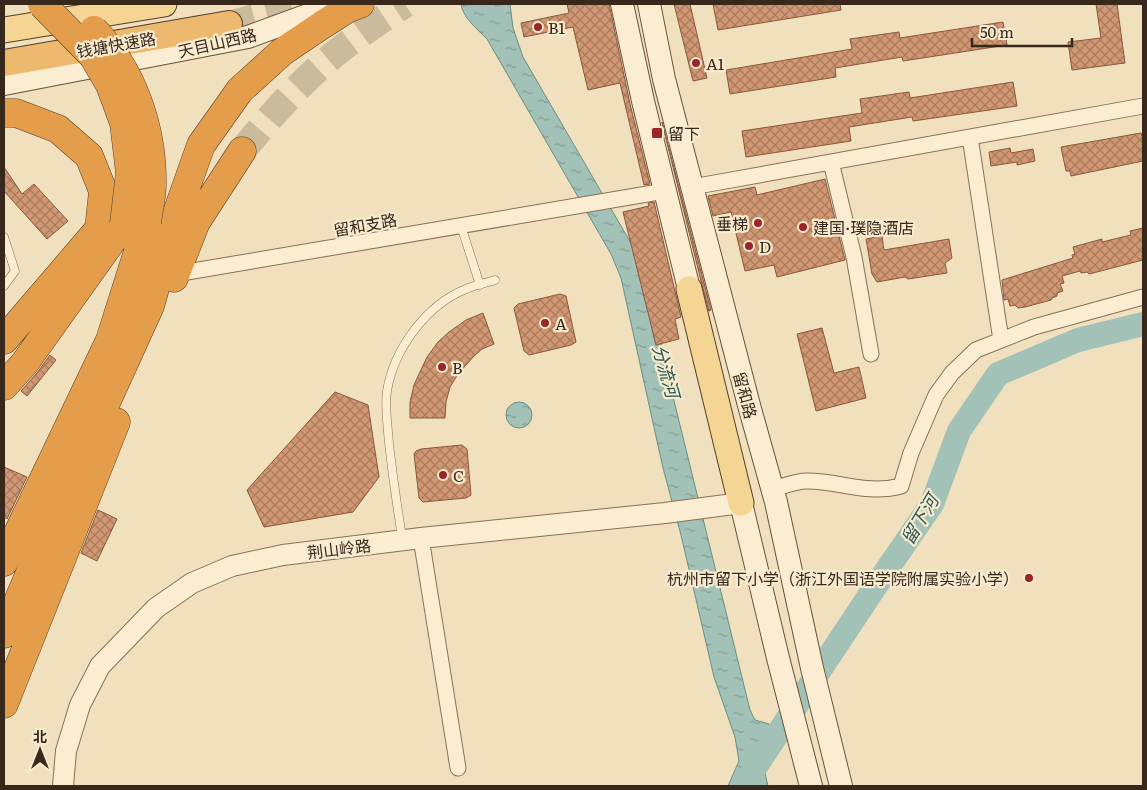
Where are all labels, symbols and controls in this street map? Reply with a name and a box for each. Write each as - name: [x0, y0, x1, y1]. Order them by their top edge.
- place label: B1: [548, 15, 566, 39]
- scale bar: [972, 15, 1072, 47]
- text: 50 m: [980, 20, 1014, 43]
- street label: 天目山西路: [175, 21, 259, 63]
- marker: B1: [532, 21, 544, 33]
- street label: 钱塘快速路: [75, 25, 157, 63]
- place label: A1: [706, 51, 725, 75]
- marker: A1: [690, 57, 702, 69]
- place label: 留下: [668, 121, 700, 145]
- marker: 留下: [650, 126, 664, 140]
- street label: 留和支路: [331, 207, 399, 241]
- place label: 垂梯: [716, 211, 748, 235]
- place label: 建国·璞隐酒店: [813, 215, 914, 239]
- marker: 垂梯: [752, 217, 764, 229]
- marker: 建国·璞隐酒店: [797, 221, 809, 233]
- place label: D: [759, 234, 771, 258]
- marker: D: [743, 240, 755, 252]
- place label: A: [555, 311, 567, 335]
- marker: A: [539, 317, 551, 329]
- water label: 分流河: [647, 341, 688, 404]
- place label: B: [452, 355, 463, 379]
- marker: B: [436, 361, 448, 373]
- street label: 留和路: [728, 369, 764, 421]
- place label: C: [453, 463, 464, 487]
- marker: C: [437, 469, 449, 481]
- water label: 留下河: [894, 486, 946, 549]
- street label: 荆山岭路: [306, 532, 372, 564]
- place label: 杭州市留下小学（浙江外国语学院附属实验小学）: [667, 566, 1019, 590]
- marker: 杭州市留下小学（浙江外国语学院附属实验小学）: [1023, 572, 1035, 584]
- north arrow: [15, 725, 65, 775]
- text: 北: [33, 726, 47, 746]

